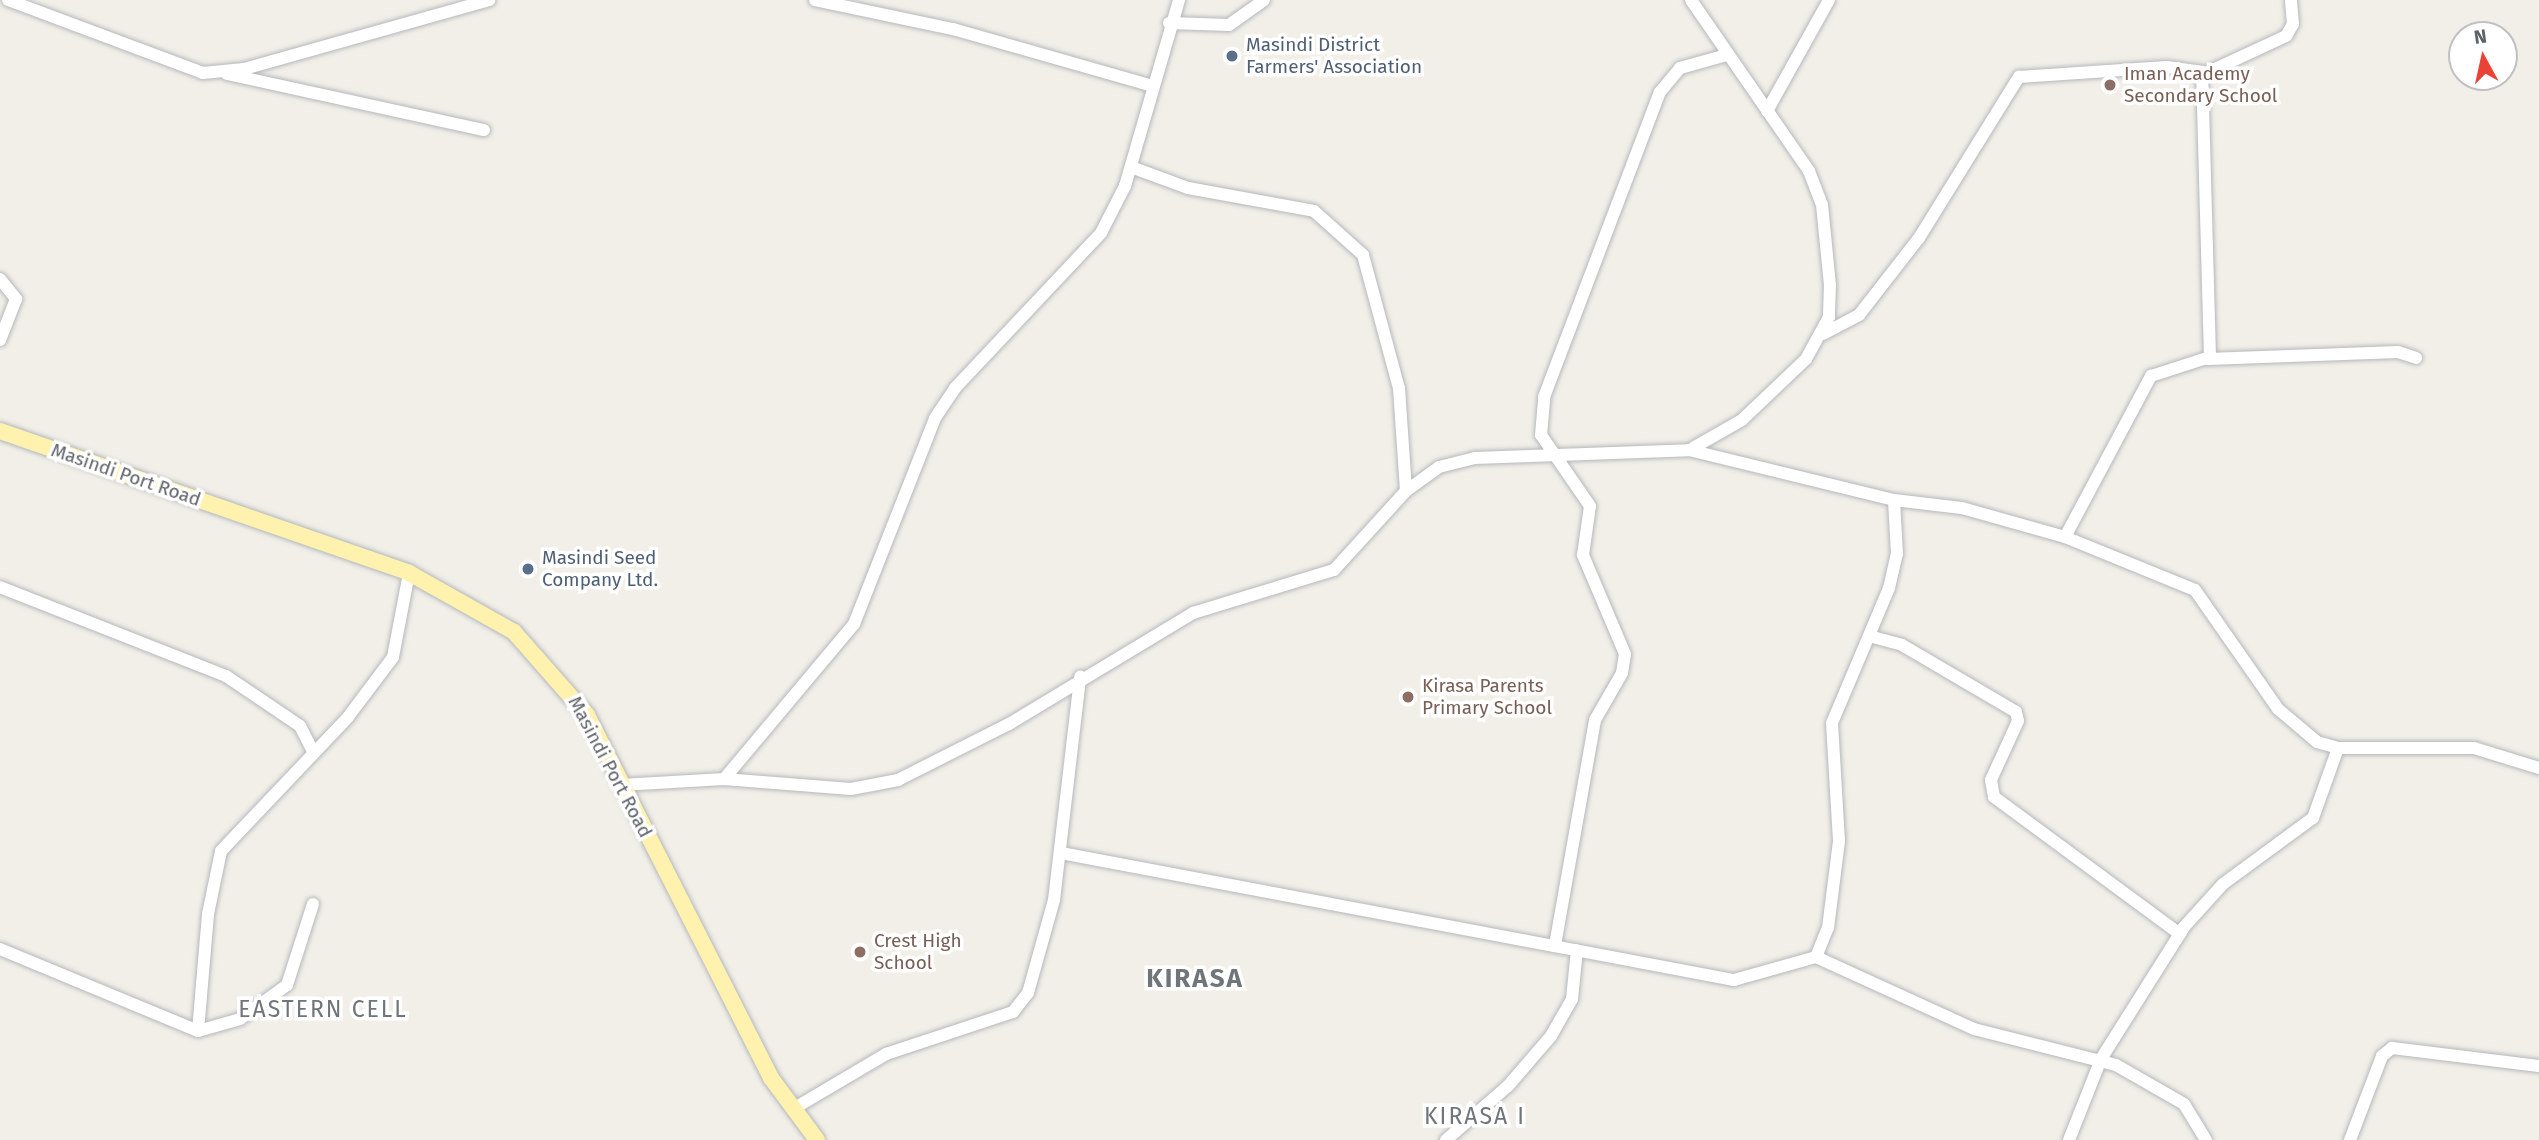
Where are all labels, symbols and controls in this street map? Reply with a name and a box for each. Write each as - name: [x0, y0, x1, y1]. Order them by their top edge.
- north arrow: [2448, 21, 2518, 91]
- text: N: [2472, 24, 2488, 49]
- place label: Masindi District Farmers' Association: [1246, 34, 1422, 78]
- marker: Masindi District Farmers' Association: [1224, 48, 1240, 64]
- place label: Iman Academy Secondary School: [2124, 63, 2277, 107]
- marker: Iman Academy Secondary School: [2102, 77, 2118, 93]
- street label: Masindi Port Road: [48, 439, 204, 511]
- place label: Masindi Seed Company Ltd.: [542, 547, 658, 591]
- marker: Masindi Seed Company Ltd.: [520, 561, 536, 577]
- place label: Kirasa Parents Primary School: [1422, 675, 1552, 719]
- marker: Kirasa Parents Primary School: [1400, 689, 1416, 705]
- street label: Masindi Port Road: [563, 692, 657, 842]
- place label: Crest High School: [874, 930, 962, 974]
- marker: Crest High School: [852, 944, 868, 960]
- district label: KIRASA: [1147, 963, 1243, 995]
- district label: EASTERN CELL: [240, 995, 406, 1023]
- district label: KIRASA I: [1425, 1102, 1525, 1130]

